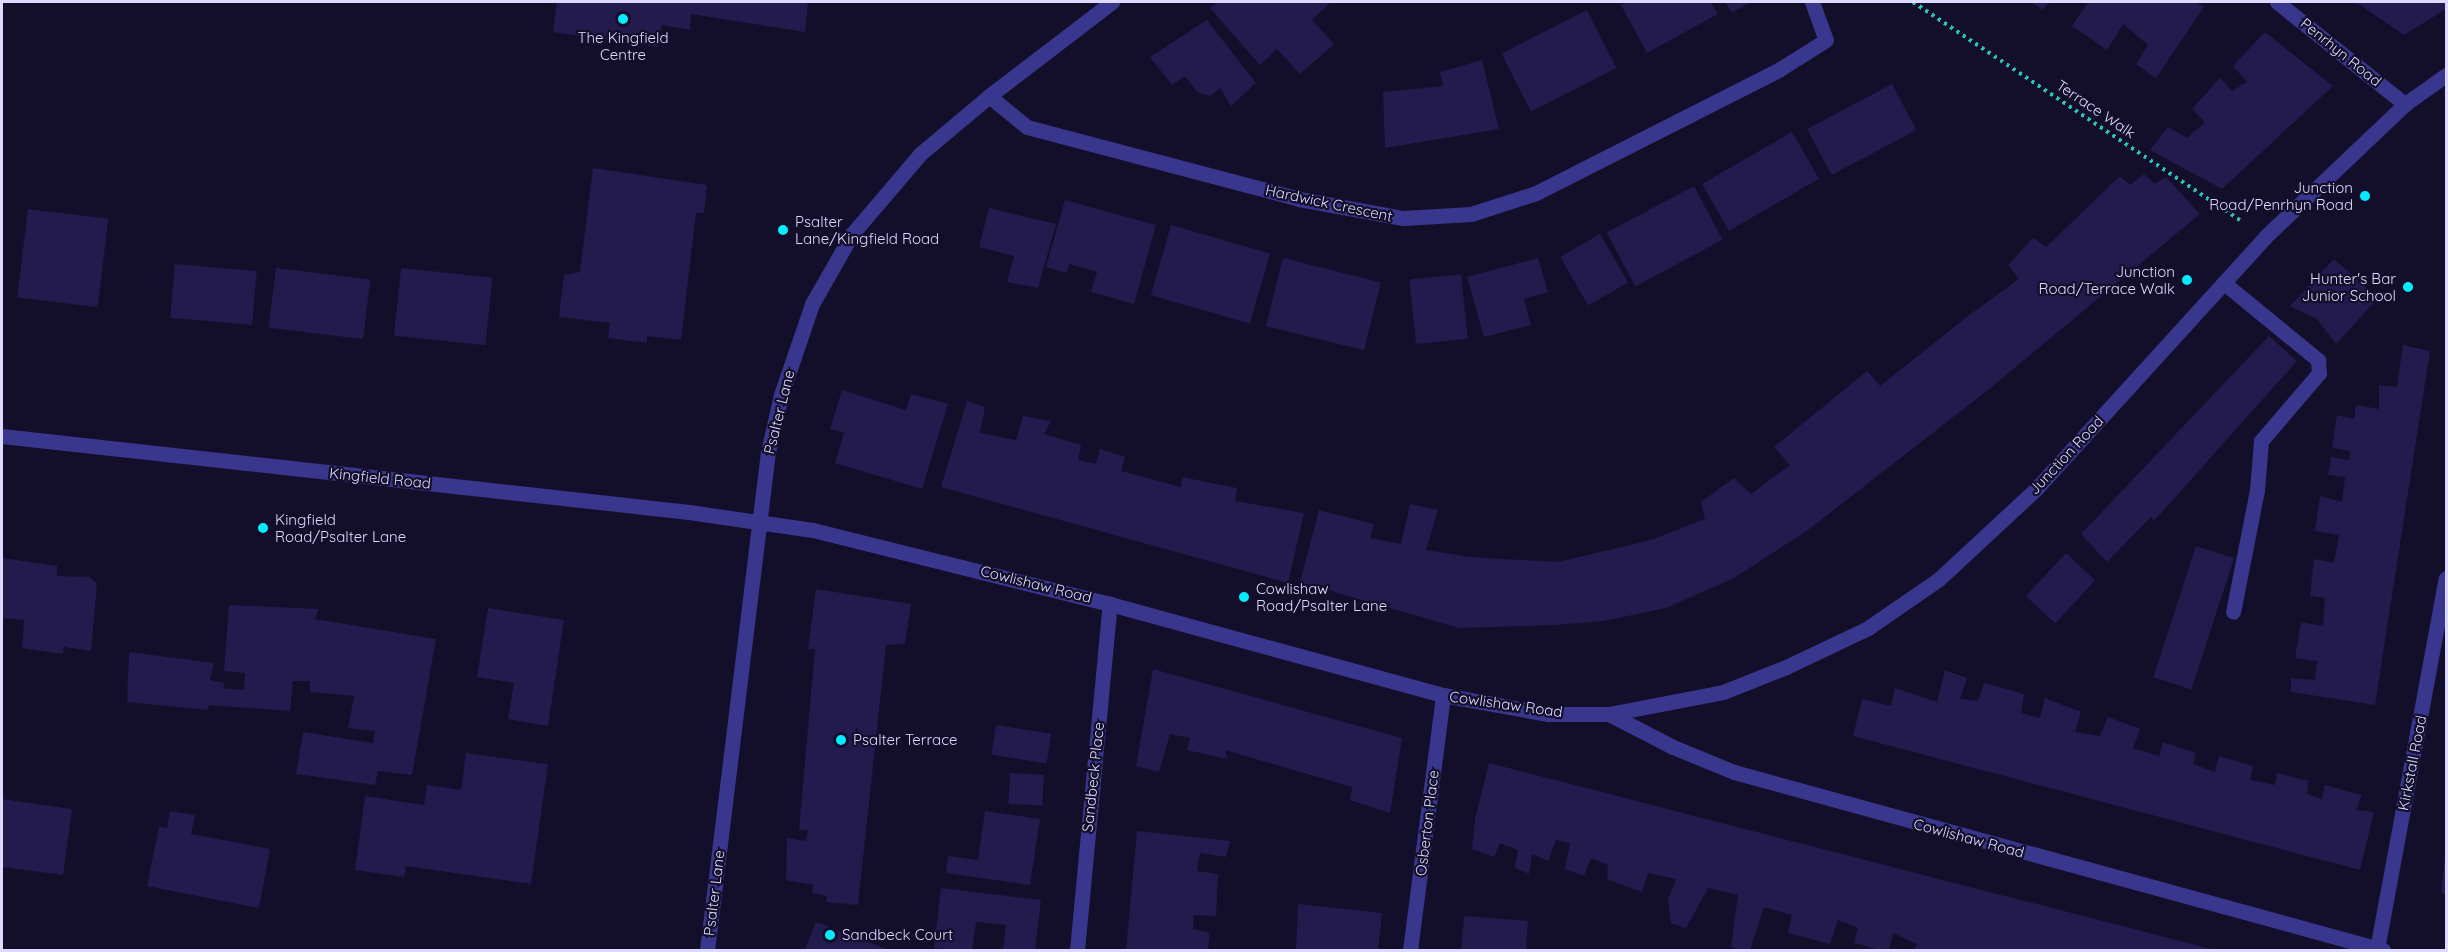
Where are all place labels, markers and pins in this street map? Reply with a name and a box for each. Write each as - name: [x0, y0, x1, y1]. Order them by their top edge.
- marker: The Kingfield Centre: [616, 12, 630, 26]
- place label: The Kingfield Centre: [578, 28, 668, 63]
- place label: Junction Road/Penrhyn Road: [2209, 178, 2353, 213]
- marker: Junction Road/Penrhyn Road: [2358, 189, 2372, 203]
- place label: Psalter Lane/Kingfield Road: [795, 212, 939, 247]
- marker: Psalter Lane/Kingfield Road: [776, 223, 790, 237]
- place label: Junction Road/Terrace Walk: [2039, 262, 2175, 297]
- place label: Hunter's Bar Junior School: [2302, 269, 2396, 304]
- marker: Junction Road/Terrace Walk: [2180, 273, 2194, 287]
- marker: Hunter's Bar Junior School: [2401, 280, 2415, 294]
- place label: Kingfield Road/Psalter Lane: [275, 510, 406, 545]
- marker: Kingfield Road/Psalter Lane: [256, 521, 270, 535]
- place label: Cowlishaw Road/Psalter Lane: [1256, 579, 1387, 614]
- marker: Cowlishaw Road/Psalter Lane: [1237, 590, 1251, 604]
- place label: Psalter Terrace: [853, 731, 957, 749]
- marker: Psalter Terrace: [834, 733, 848, 747]
- place label: Sandbeck Court: [842, 926, 953, 944]
- marker: Sandbeck Court: [823, 928, 837, 942]

